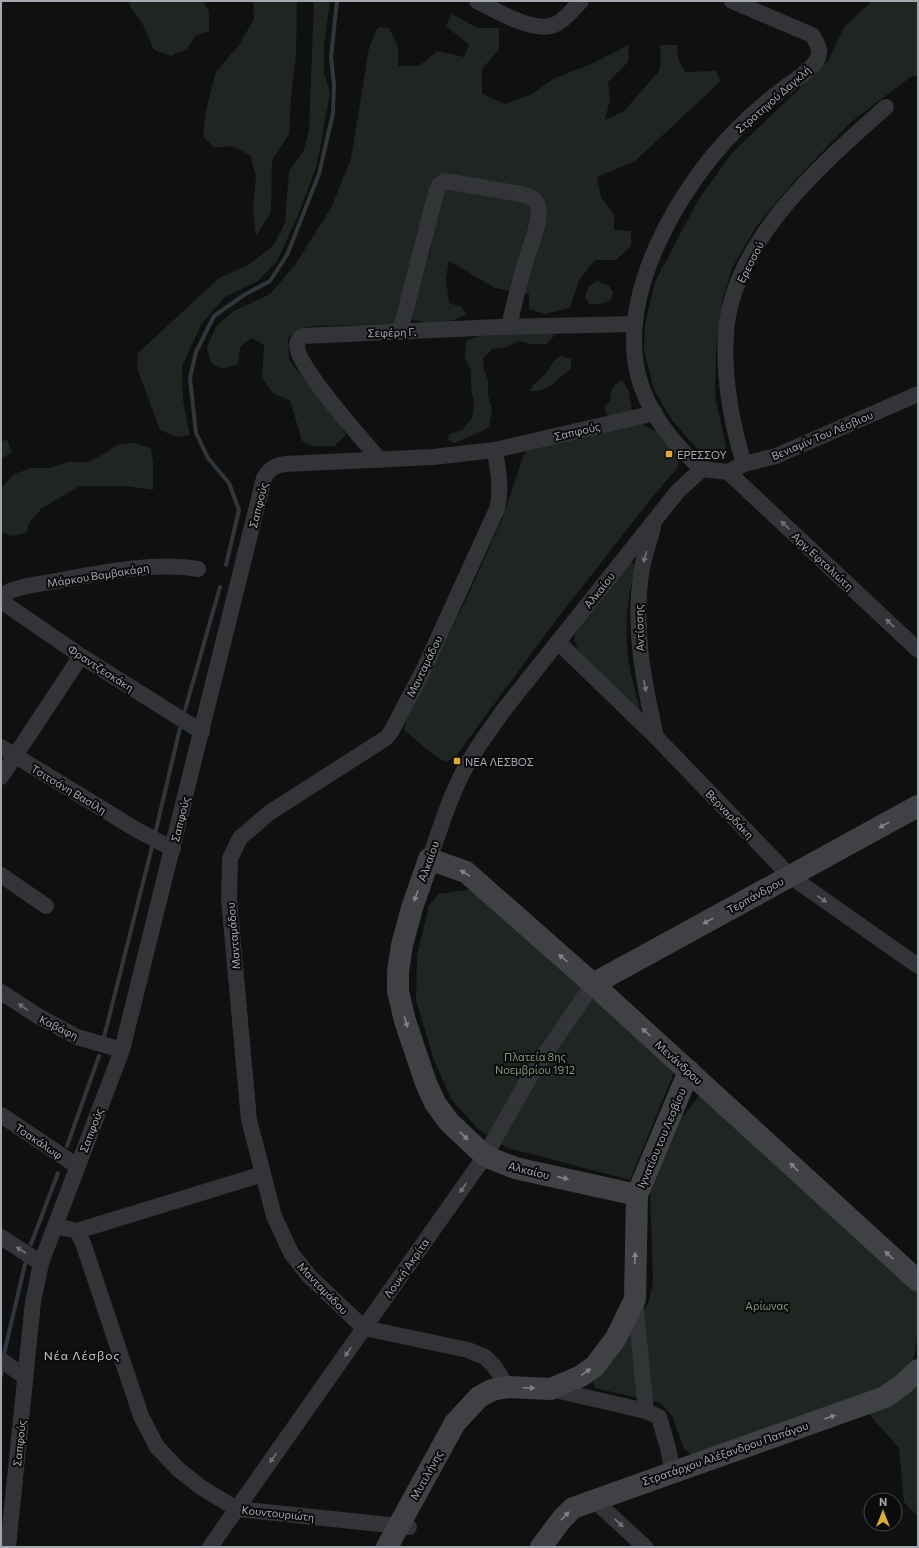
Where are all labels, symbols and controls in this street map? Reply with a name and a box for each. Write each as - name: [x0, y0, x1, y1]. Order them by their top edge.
- street label: Στρατηγού Δαγκλή: [733, 63, 813, 135]
- street label: Ερεσσού: [734, 239, 766, 285]
- street label: Σεφέρη Γ.: [367, 325, 417, 339]
- street label: Βενιαμίν Του Λέσβιου: [769, 408, 875, 462]
- street label: Σαπφούς: [553, 419, 601, 443]
- place label: ΕΡΕΣΣΟΥ: [677, 448, 727, 461]
- marker: ΕΡΕΣΣΟΥ: [664, 449, 674, 459]
- street label: Σαπφούς: [246, 481, 270, 529]
- one-way arrow: [780, 521, 789, 530]
- street label: Αργ. Εφταλιώτη: [790, 529, 856, 593]
- one-way arrow: [641, 551, 647, 564]
- street label: Μάρκου Βαμβακάρη: [46, 561, 150, 589]
- street label: Αλκαίου: [581, 569, 617, 611]
- street label: Αντίσσης: [632, 604, 646, 652]
- one-way arrow: [884, 619, 895, 628]
- street label: Μανταμάδου: [403, 633, 445, 699]
- street label: Φραντζεσκάκη: [66, 642, 136, 694]
- one-way arrow: [642, 680, 648, 692]
- place label: ΝΕΑ ΛΕΣΒΟΣ: [465, 755, 534, 768]
- marker: ΝΕΑ ΛΕΣΒΟΣ: [452, 756, 462, 766]
- street label: Τσιτσάνη Βασίλη: [29, 761, 109, 817]
- street label: Βερναρδάκη: [703, 787, 757, 841]
- street label: Σαπφούς: [168, 795, 192, 843]
- one-way arrow: [878, 822, 890, 828]
- street label: Αλκαίου: [415, 839, 441, 883]
- one-way arrow: [459, 870, 471, 877]
- street label: Τερπάνδρου: [724, 874, 786, 916]
- one-way arrow: [413, 890, 419, 902]
- one-way arrow: [816, 895, 827, 903]
- street label: Μανταμάδου: [224, 902, 242, 970]
- one-way arrow: [702, 917, 714, 924]
- one-way arrow: [558, 953, 569, 962]
- one-way arrow: [17, 1003, 28, 1010]
- street label: Καβάφη: [38, 1012, 80, 1042]
- one-way arrow: [403, 1017, 409, 1029]
- one-way arrow: [641, 1027, 651, 1037]
- street label: Μενάνδρου: [653, 1037, 705, 1087]
- park label: Πλατεία 8ης Νοεμβρίου 1912: [495, 1050, 575, 1076]
- street label: Ιγνατίου του Λεσβίου: [634, 1086, 688, 1190]
- street label: Σαπφούς: [77, 1106, 105, 1154]
- street label: Τσακάλωφ: [13, 1120, 65, 1162]
- one-way arrow: [459, 1131, 469, 1141]
- street label: Αλκαίου: [507, 1159, 551, 1181]
- one-way arrow: [789, 1163, 798, 1172]
- one-way arrow: [557, 1176, 569, 1182]
- one-way arrow: [459, 1183, 467, 1193]
- street label: Λουκή Ακρίτα: [381, 1236, 431, 1300]
- one-way arrow: [16, 1246, 26, 1254]
- one-way arrow: [884, 1250, 894, 1260]
- one-way arrow: [632, 1252, 639, 1264]
- street label: Μανταμάδου: [295, 1259, 351, 1317]
- park label: Αρίωνας: [745, 1299, 789, 1312]
- one-way arrow: [344, 1347, 352, 1357]
- district label: Νέα Λέσβος: [44, 1348, 120, 1362]
- one-way arrow: [581, 1368, 591, 1376]
- one-way arrow: [523, 1385, 536, 1391]
- one-way arrow: [824, 1413, 836, 1419]
- street label: Στρατάρχου Αλέξανδρου Παπάγου: [640, 1418, 810, 1488]
- street label: Σαπφούς: [10, 1419, 28, 1467]
- street label: Μυτιλήνης: [407, 1448, 445, 1502]
- one-way arrow: [269, 1453, 277, 1463]
- north arrow: [863, 1492, 903, 1532]
- text: N: [879, 1495, 887, 1508]
- street label: Κουντουριώτη: [241, 1503, 315, 1523]
- one-way arrow: [560, 1511, 570, 1521]
- one-way arrow: [614, 1518, 624, 1528]

